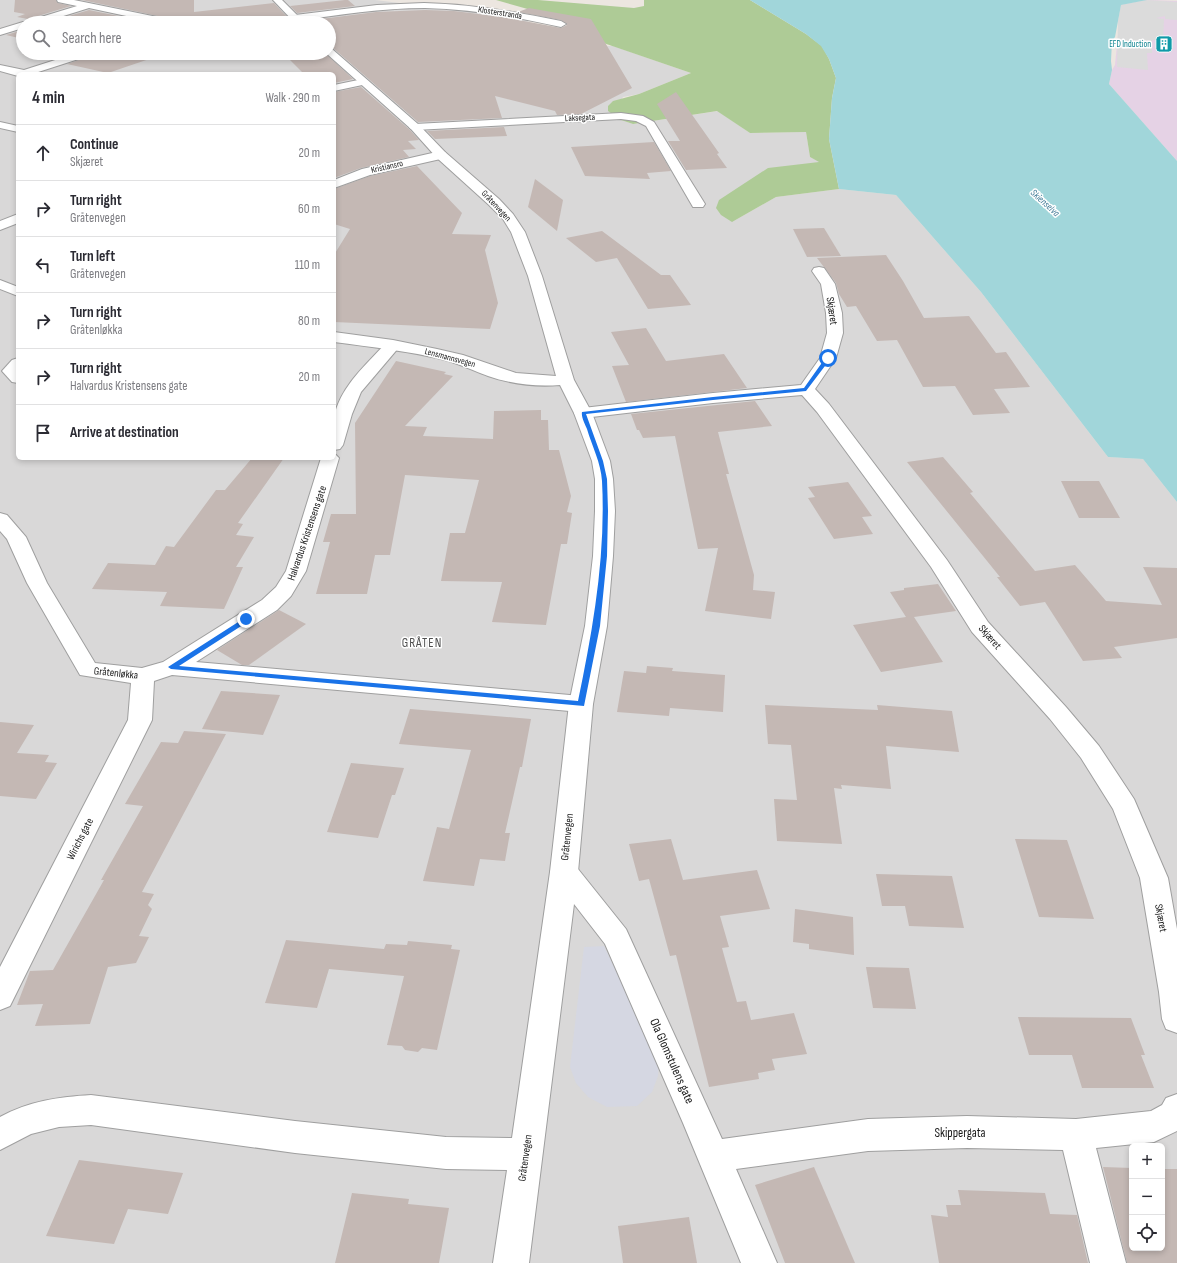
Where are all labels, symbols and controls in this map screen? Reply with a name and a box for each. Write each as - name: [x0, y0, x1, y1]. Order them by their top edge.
- street label: Klosterstranda: [477, 4, 523, 22]
- search box: [16, 16, 336, 60]
- icon: search: [30, 27, 52, 49]
- text: Search here: [62, 29, 122, 48]
- building icon: EFD Induction: [1154, 34, 1174, 54]
- place label: EFD Induction: [1109, 39, 1151, 50]
- text: 4 min: [32, 88, 65, 108]
- text: Walk · 290 m: [265, 90, 320, 106]
- street label: Laksegata: [565, 112, 595, 124]
- text: Continue: [70, 135, 119, 154]
- icon: ahead: [32, 142, 54, 164]
- text: 20 m: [298, 145, 320, 161]
- text: Skjæret: [70, 154, 103, 170]
- street label: Kristiansro: [370, 158, 404, 176]
- water label: Skienselva: [1028, 187, 1062, 219]
- street label: Gråtenvegen: [479, 188, 513, 224]
- text: Turn right: [70, 191, 122, 210]
- icon: right: [32, 198, 54, 220]
- text: 60 m: [298, 201, 320, 217]
- text: Gråtenvegen: [70, 210, 126, 226]
- text: Turn left: [70, 247, 115, 266]
- icon: left: [32, 254, 54, 276]
- text: 110 m: [295, 257, 320, 273]
- text: Gråtenvegen: [70, 266, 126, 282]
- street label: Skjæret: [824, 296, 840, 327]
- text: Turn right: [70, 303, 122, 322]
- icon: right: [32, 310, 54, 332]
- text: 80 m: [298, 313, 320, 329]
- text: Gråtenløkka: [70, 322, 122, 338]
- street label: Lensmannsvegen: [423, 346, 477, 370]
- route start: [819, 349, 837, 367]
- text: Turn right: [70, 359, 122, 378]
- icon: right: [32, 366, 54, 388]
- text: 20 m: [298, 369, 320, 385]
- text: Halvardus Kristensens gate: [70, 378, 188, 394]
- icon: arrive: [32, 422, 54, 444]
- text: Arrive at destination: [70, 423, 179, 442]
- street label: Halvardus Kristensens gate: [285, 484, 329, 582]
- route end: [237, 610, 255, 628]
- street label: Skjæret: [976, 622, 1005, 652]
- district label: GRÅTEN: [402, 635, 442, 651]
- street label: Gråtenløkka: [93, 664, 139, 682]
- street label: Gråtenvegen: [558, 813, 576, 861]
- street label: Wirichs gate: [64, 816, 96, 862]
- street label: Skjæret: [1152, 903, 1170, 934]
- street label: Ola Glomstulens gate: [646, 1016, 698, 1106]
- street label: Skippergata: [934, 1125, 986, 1141]
- street label: Gråtenvegen: [515, 1133, 535, 1182]
- map controls: [1129, 1143, 1165, 1251]
- button: +: [1129, 1143, 1165, 1179]
- button: −: [1129, 1179, 1165, 1215]
- button: locate: [1129, 1215, 1165, 1251]

